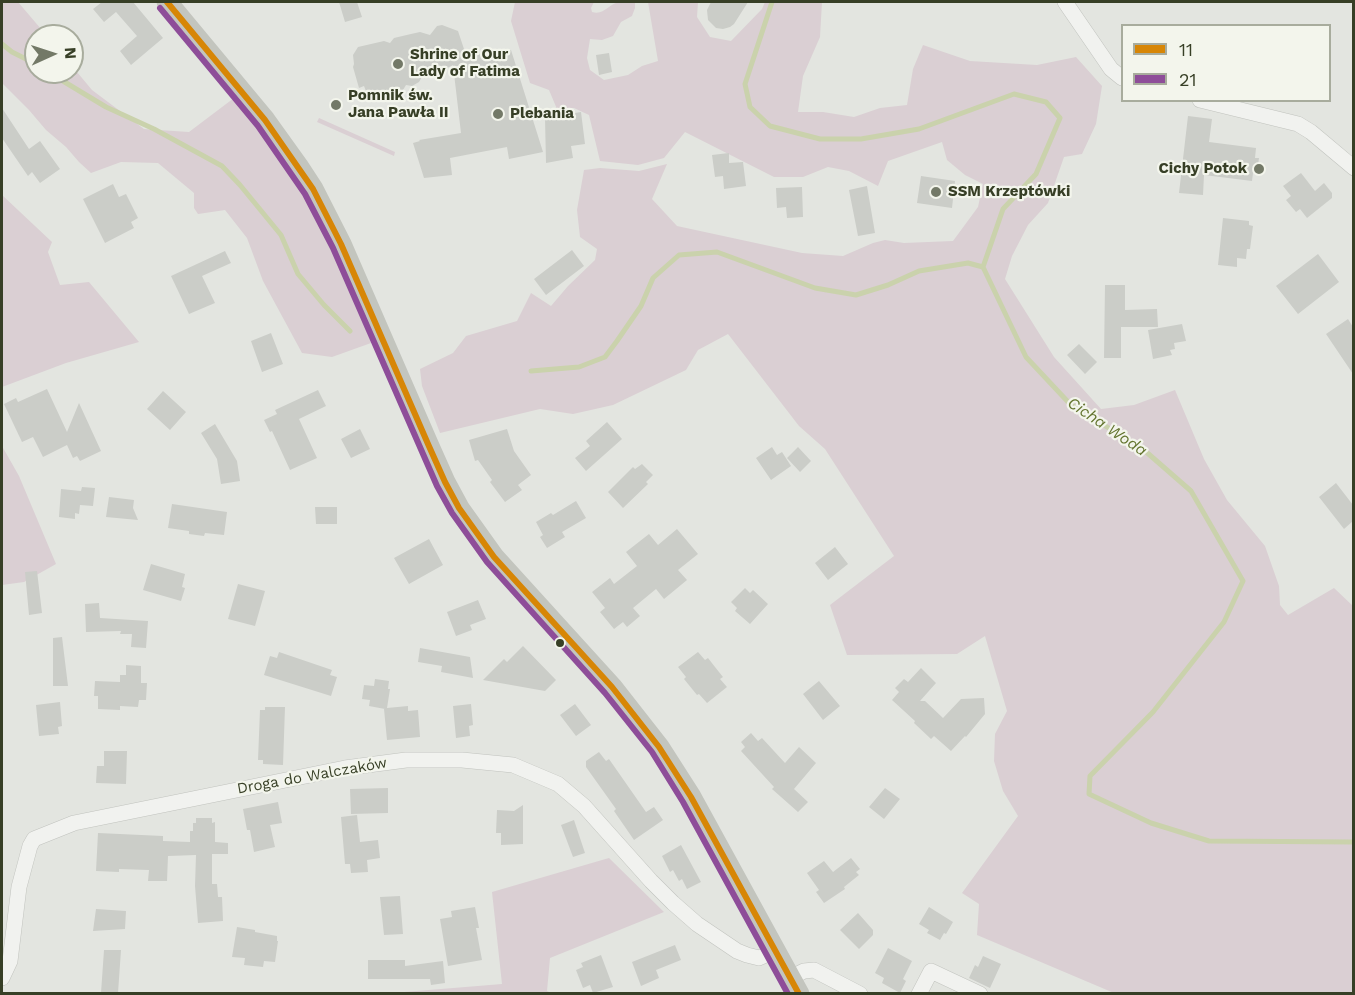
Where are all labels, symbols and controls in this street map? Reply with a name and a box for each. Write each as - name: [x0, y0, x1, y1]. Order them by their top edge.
- north arrow: [24, 24, 84, 84]
- legend: [1121, 24, 1331, 102]
- text: 11: [1179, 39, 1193, 60]
- place label: Shrine of Our Lady of Fatima: [410, 46, 520, 81]
- text: N: [61, 47, 80, 60]
- marker: Shrine of Our Lady of Fatima: [391, 57, 405, 71]
- text: 21: [1179, 69, 1197, 90]
- place label: Pomnik św. Jana Pawła II: [348, 87, 449, 122]
- marker: Pomnik św. Jana Pawła II: [329, 98, 343, 112]
- place label: Plebania: [510, 105, 574, 123]
- marker: Plebania: [491, 107, 505, 121]
- place label: Cichy Potok: [1159, 160, 1247, 178]
- marker: Cichy Potok: [1252, 162, 1266, 176]
- place label: SSM Krzeptówki: [948, 183, 1070, 201]
- marker: SSM Krzeptówki: [929, 185, 943, 199]
- water label: Cicha Woda: [1063, 393, 1151, 461]
- unlabelled marker: [554, 637, 566, 649]
- street label: Droga do Walczaków: [236, 754, 388, 798]

